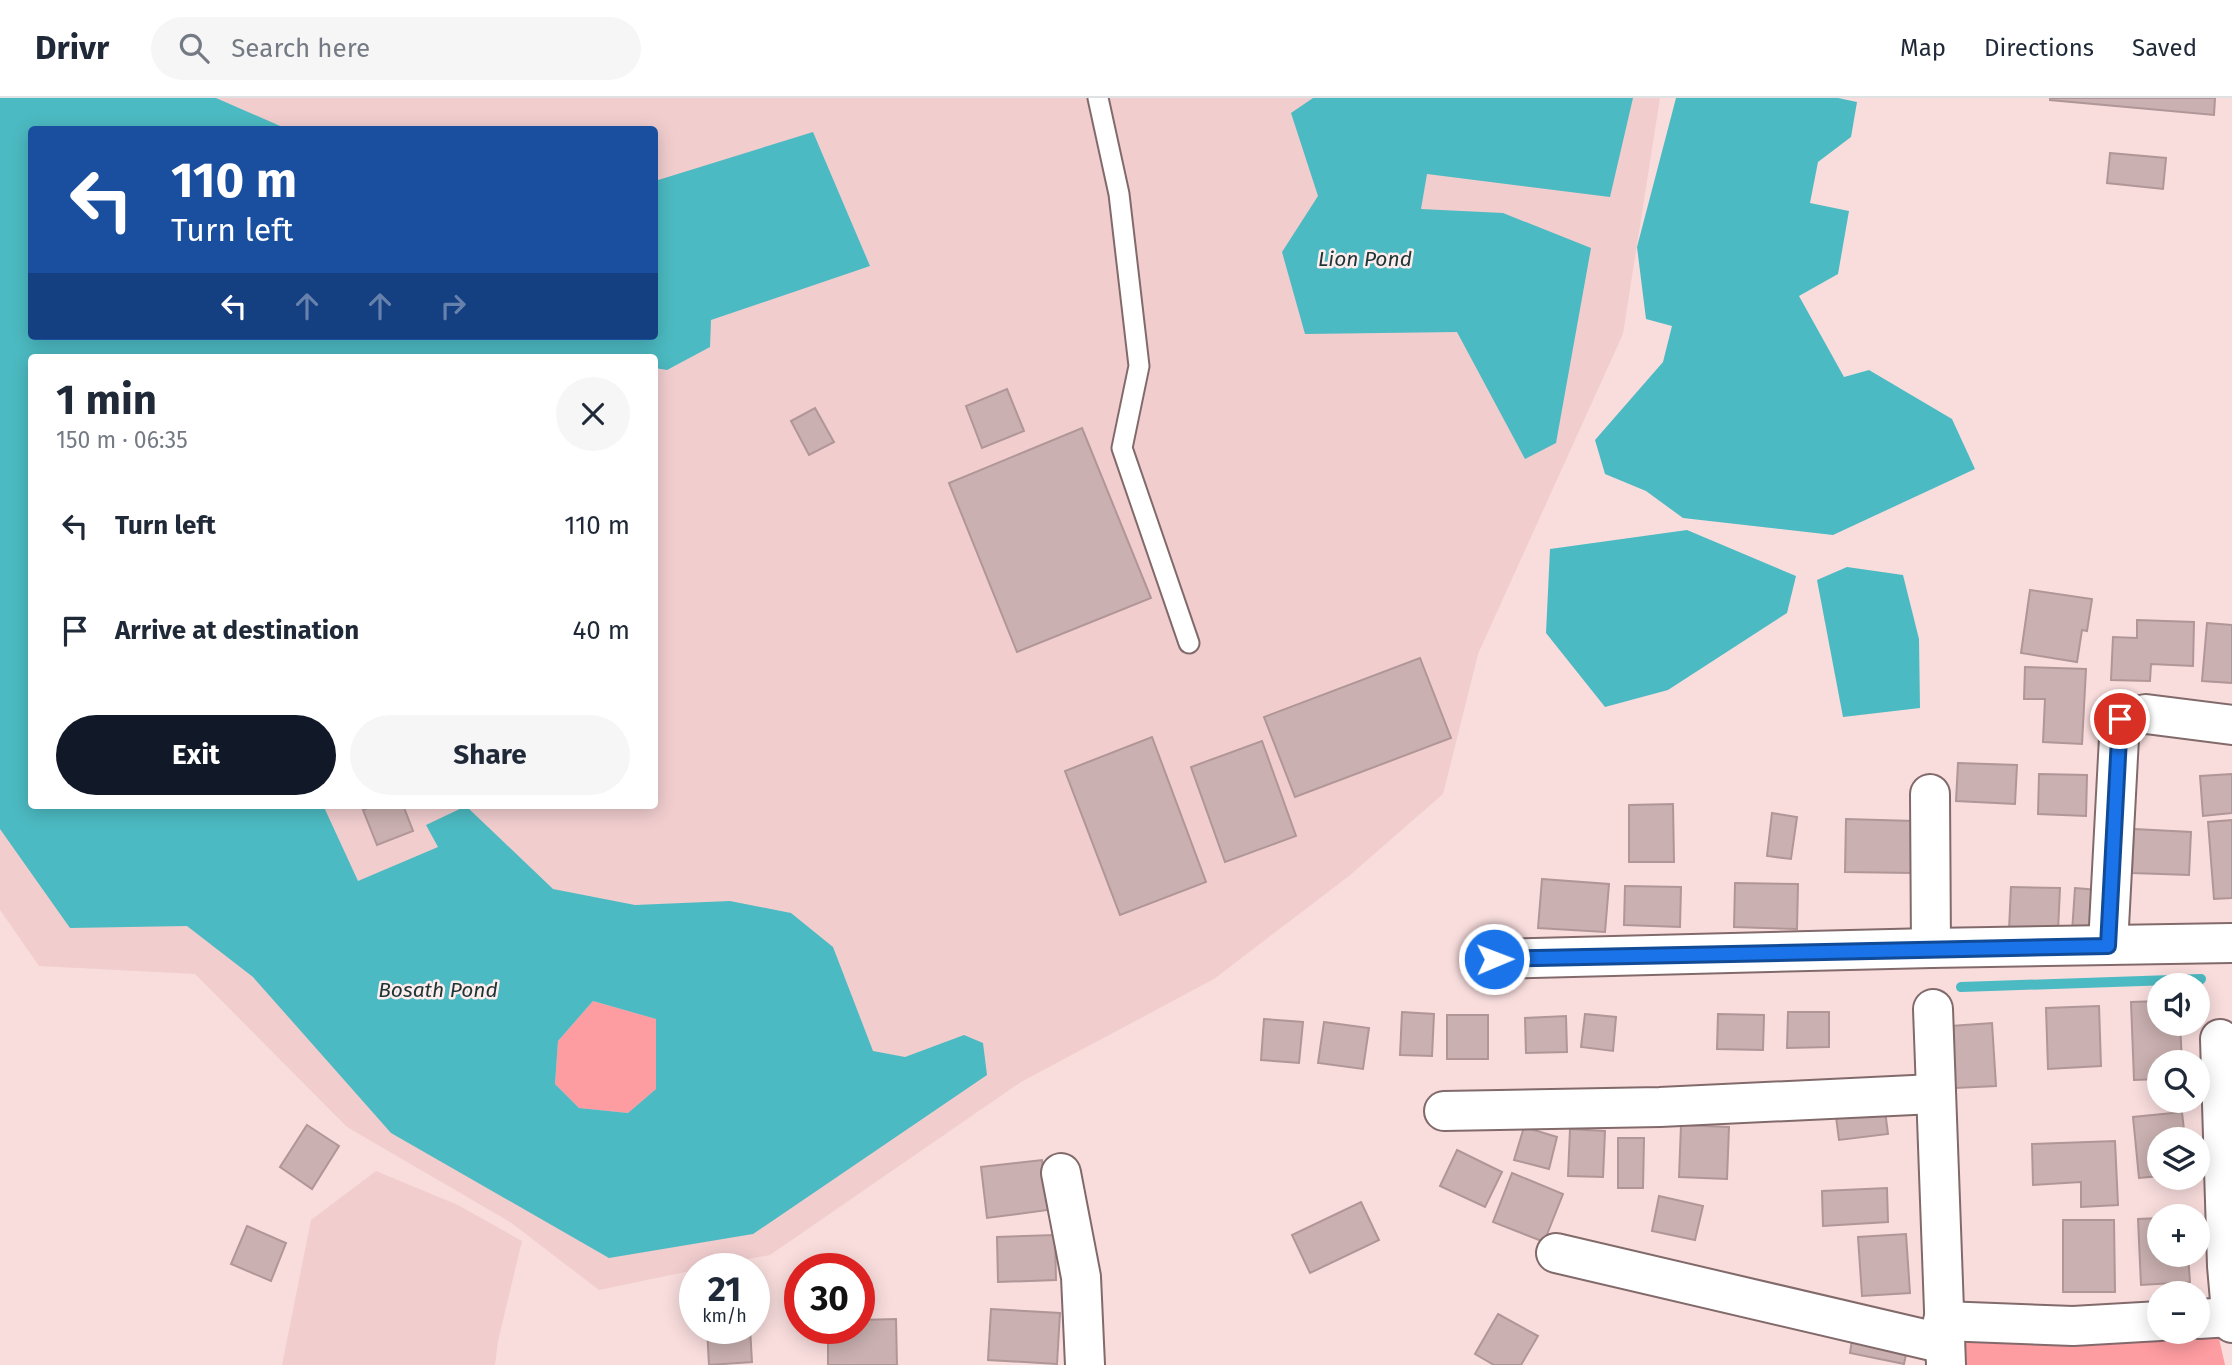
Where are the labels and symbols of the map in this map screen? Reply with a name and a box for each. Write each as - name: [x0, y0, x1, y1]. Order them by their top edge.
- water label: Lion Pond: [1318, 246, 1412, 272]
- pin: [2090, 689, 2150, 749]
- position arrow: [1457, 922, 1531, 996]
- water label: Bosath Pond: [378, 977, 498, 1003]
- speed limit sign: 30: [784, 1253, 875, 1344]

